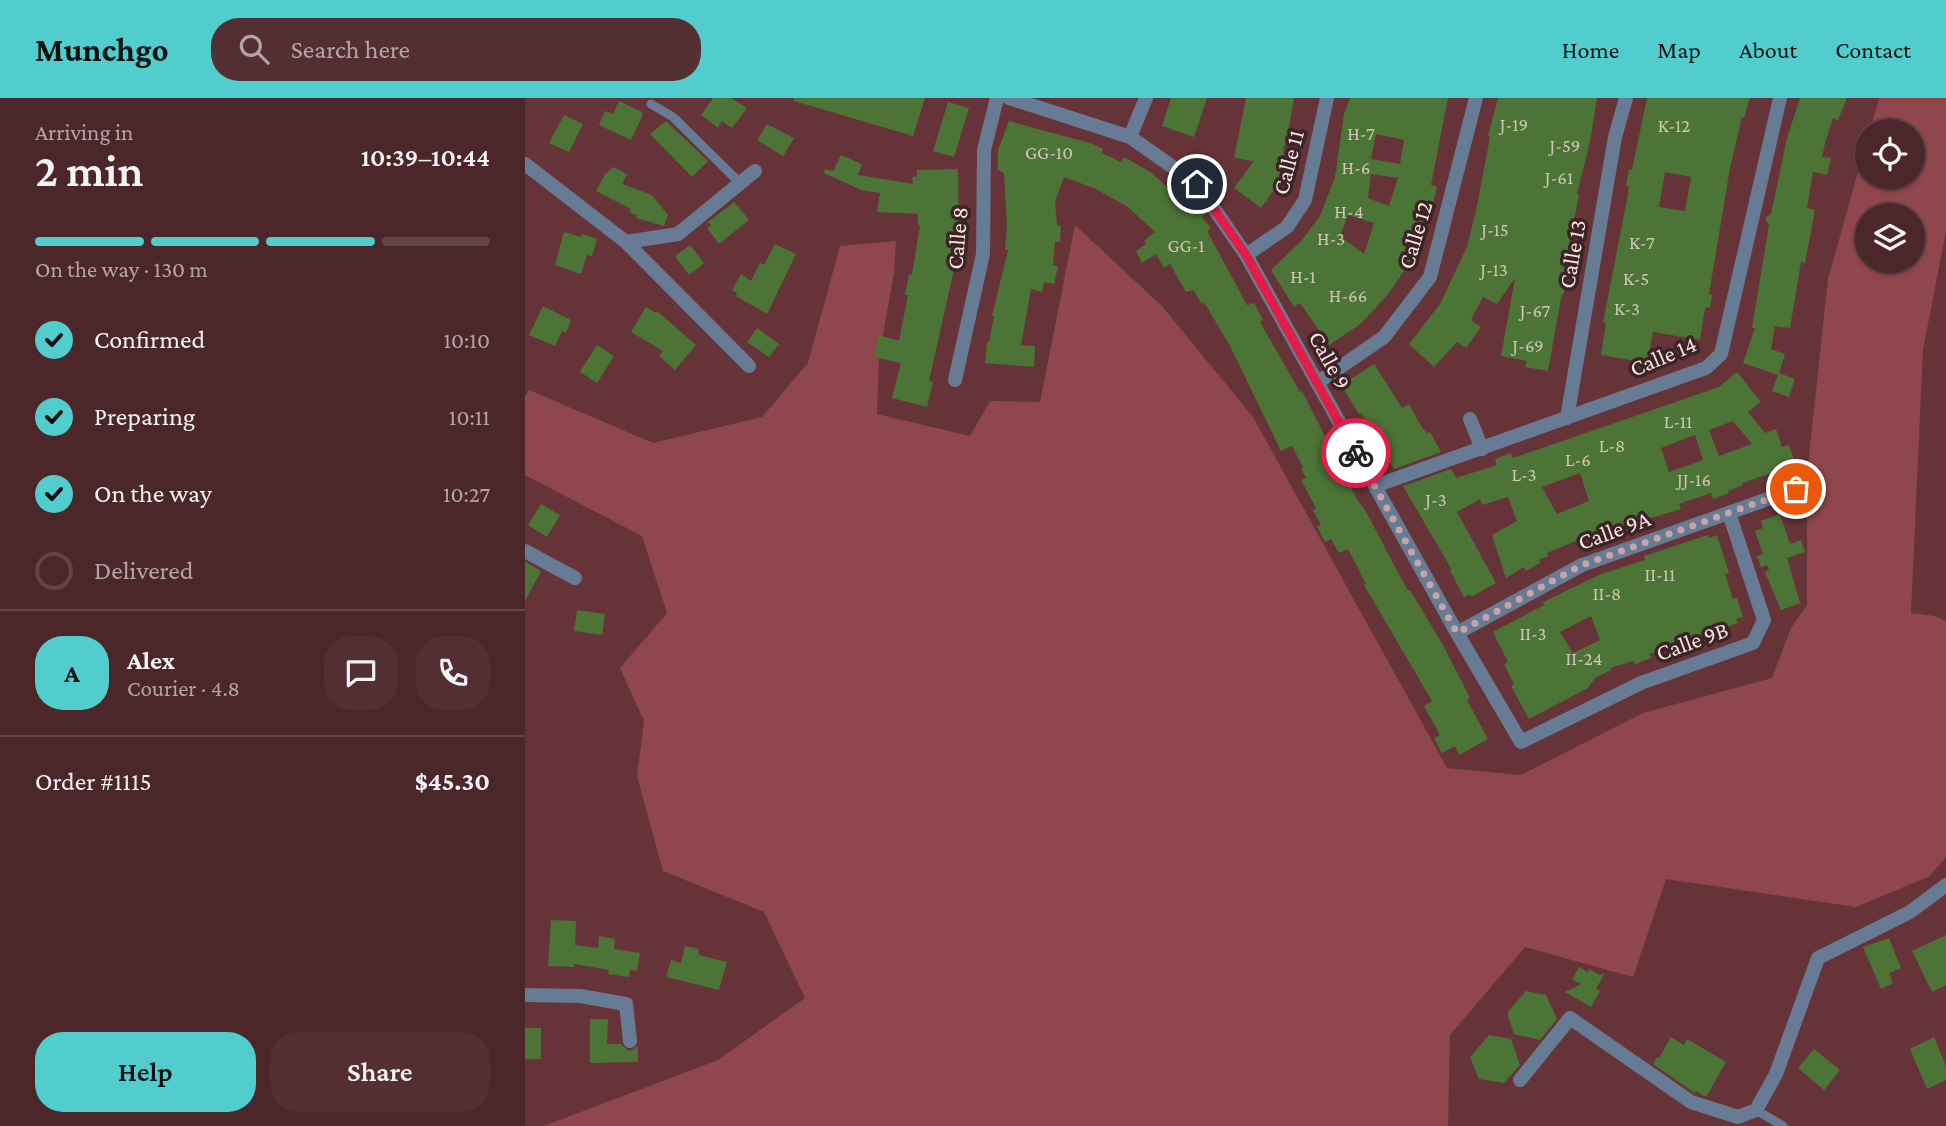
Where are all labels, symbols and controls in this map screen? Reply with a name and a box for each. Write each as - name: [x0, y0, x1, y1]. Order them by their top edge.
- search box: [211, 18, 701, 81]
- icon: search: [235, 30, 273, 68]
- text: Munchgo: [35, 31, 169, 68]
- text: Search here: [291, 35, 410, 64]
- text: Home: [1562, 36, 1619, 63]
- text: Map: [1657, 36, 1701, 63]
- text: About: [1739, 36, 1797, 63]
- text: Contact: [1835, 36, 1911, 63]
- house number: J-19: [1498, 114, 1528, 135]
- house number: K-12: [1658, 115, 1690, 136]
- text: Arriving in: [35, 119, 133, 145]
- map controls: [1855, 119, 1925, 273]
- button: locate: [1855, 119, 1925, 189]
- house number: H-7: [1347, 123, 1375, 144]
- street label: Calle 11: [1267, 127, 1309, 197]
- house number: J-59: [1548, 135, 1580, 156]
- house number: GG-10: [1025, 142, 1073, 163]
- text: 10:39–10:44: [361, 143, 490, 172]
- text: 2 min: [35, 145, 143, 196]
- pin: [1167, 154, 1227, 214]
- house number: H-6: [1341, 157, 1371, 178]
- icon: home: [1178, 165, 1216, 203]
- house number: J-61: [1543, 167, 1573, 188]
- street label: Calle 12: [1392, 198, 1438, 272]
- house number: H-4: [1334, 201, 1364, 222]
- button: layers: [1855, 203, 1925, 273]
- street label: Calle 8: [941, 205, 973, 271]
- street label: Calle 13: [1553, 218, 1591, 290]
- house number: J-15: [1479, 219, 1509, 240]
- house number: H-3: [1317, 228, 1345, 249]
- house number: K-7: [1629, 232, 1655, 253]
- house number: GG-1: [1167, 235, 1205, 256]
- text: On the way · 130 m: [35, 256, 208, 282]
- house number: J-13: [1478, 259, 1508, 280]
- house number: H-1: [1290, 266, 1316, 287]
- house number: K-5: [1623, 268, 1649, 289]
- house number: H-66: [1329, 285, 1367, 306]
- house number: K-3: [1614, 298, 1640, 319]
- house number: J-67: [1518, 300, 1550, 321]
- icon: check: [35, 321, 73, 359]
- text: Confirmed: [94, 325, 205, 354]
- street label: Calle 9: [1304, 326, 1356, 394]
- text: 10:10: [443, 327, 490, 353]
- street label: Calle 14: [1626, 330, 1700, 382]
- house number: J-69: [1510, 335, 1544, 356]
- icon: check: [35, 398, 73, 436]
- text: Preparing: [94, 402, 195, 431]
- text: 10:11: [449, 404, 490, 430]
- house number: L-11: [1664, 411, 1692, 432]
- courier: [1321, 418, 1391, 488]
- icon: bike: [1337, 434, 1375, 472]
- house number: L-8: [1599, 435, 1625, 456]
- house number: L-6: [1565, 449, 1591, 470]
- pin: [1766, 459, 1826, 519]
- house number: L-3: [1511, 464, 1537, 485]
- house number: JJ-16: [1675, 469, 1711, 490]
- icon: bag: [1777, 470, 1815, 508]
- icon: check: [35, 475, 73, 513]
- text: On the way: [94, 479, 212, 508]
- text: 10:27: [443, 481, 490, 507]
- house number: J-3: [1423, 489, 1447, 510]
- street label: Calle 9A: [1574, 505, 1655, 555]
- text: Delivered: [94, 556, 193, 585]
- house number: II-11: [1645, 564, 1675, 585]
- house number: II-8: [1593, 583, 1621, 604]
- street label: Calle 9B: [1652, 616, 1732, 666]
- house number: II-3: [1519, 623, 1547, 644]
- button: chat: [324, 636, 398, 710]
- button: phone: [416, 636, 490, 710]
- text: Alex: [127, 646, 175, 675]
- house number: II-24: [1566, 648, 1602, 669]
- text: A: [64, 659, 80, 688]
- text: Courier · 4.8: [127, 675, 240, 701]
- text: Order #1115: [35, 767, 152, 796]
- text: $45.30: [415, 767, 490, 796]
- button: Help: [35, 1032, 256, 1112]
- button: Share: [270, 1032, 490, 1112]

